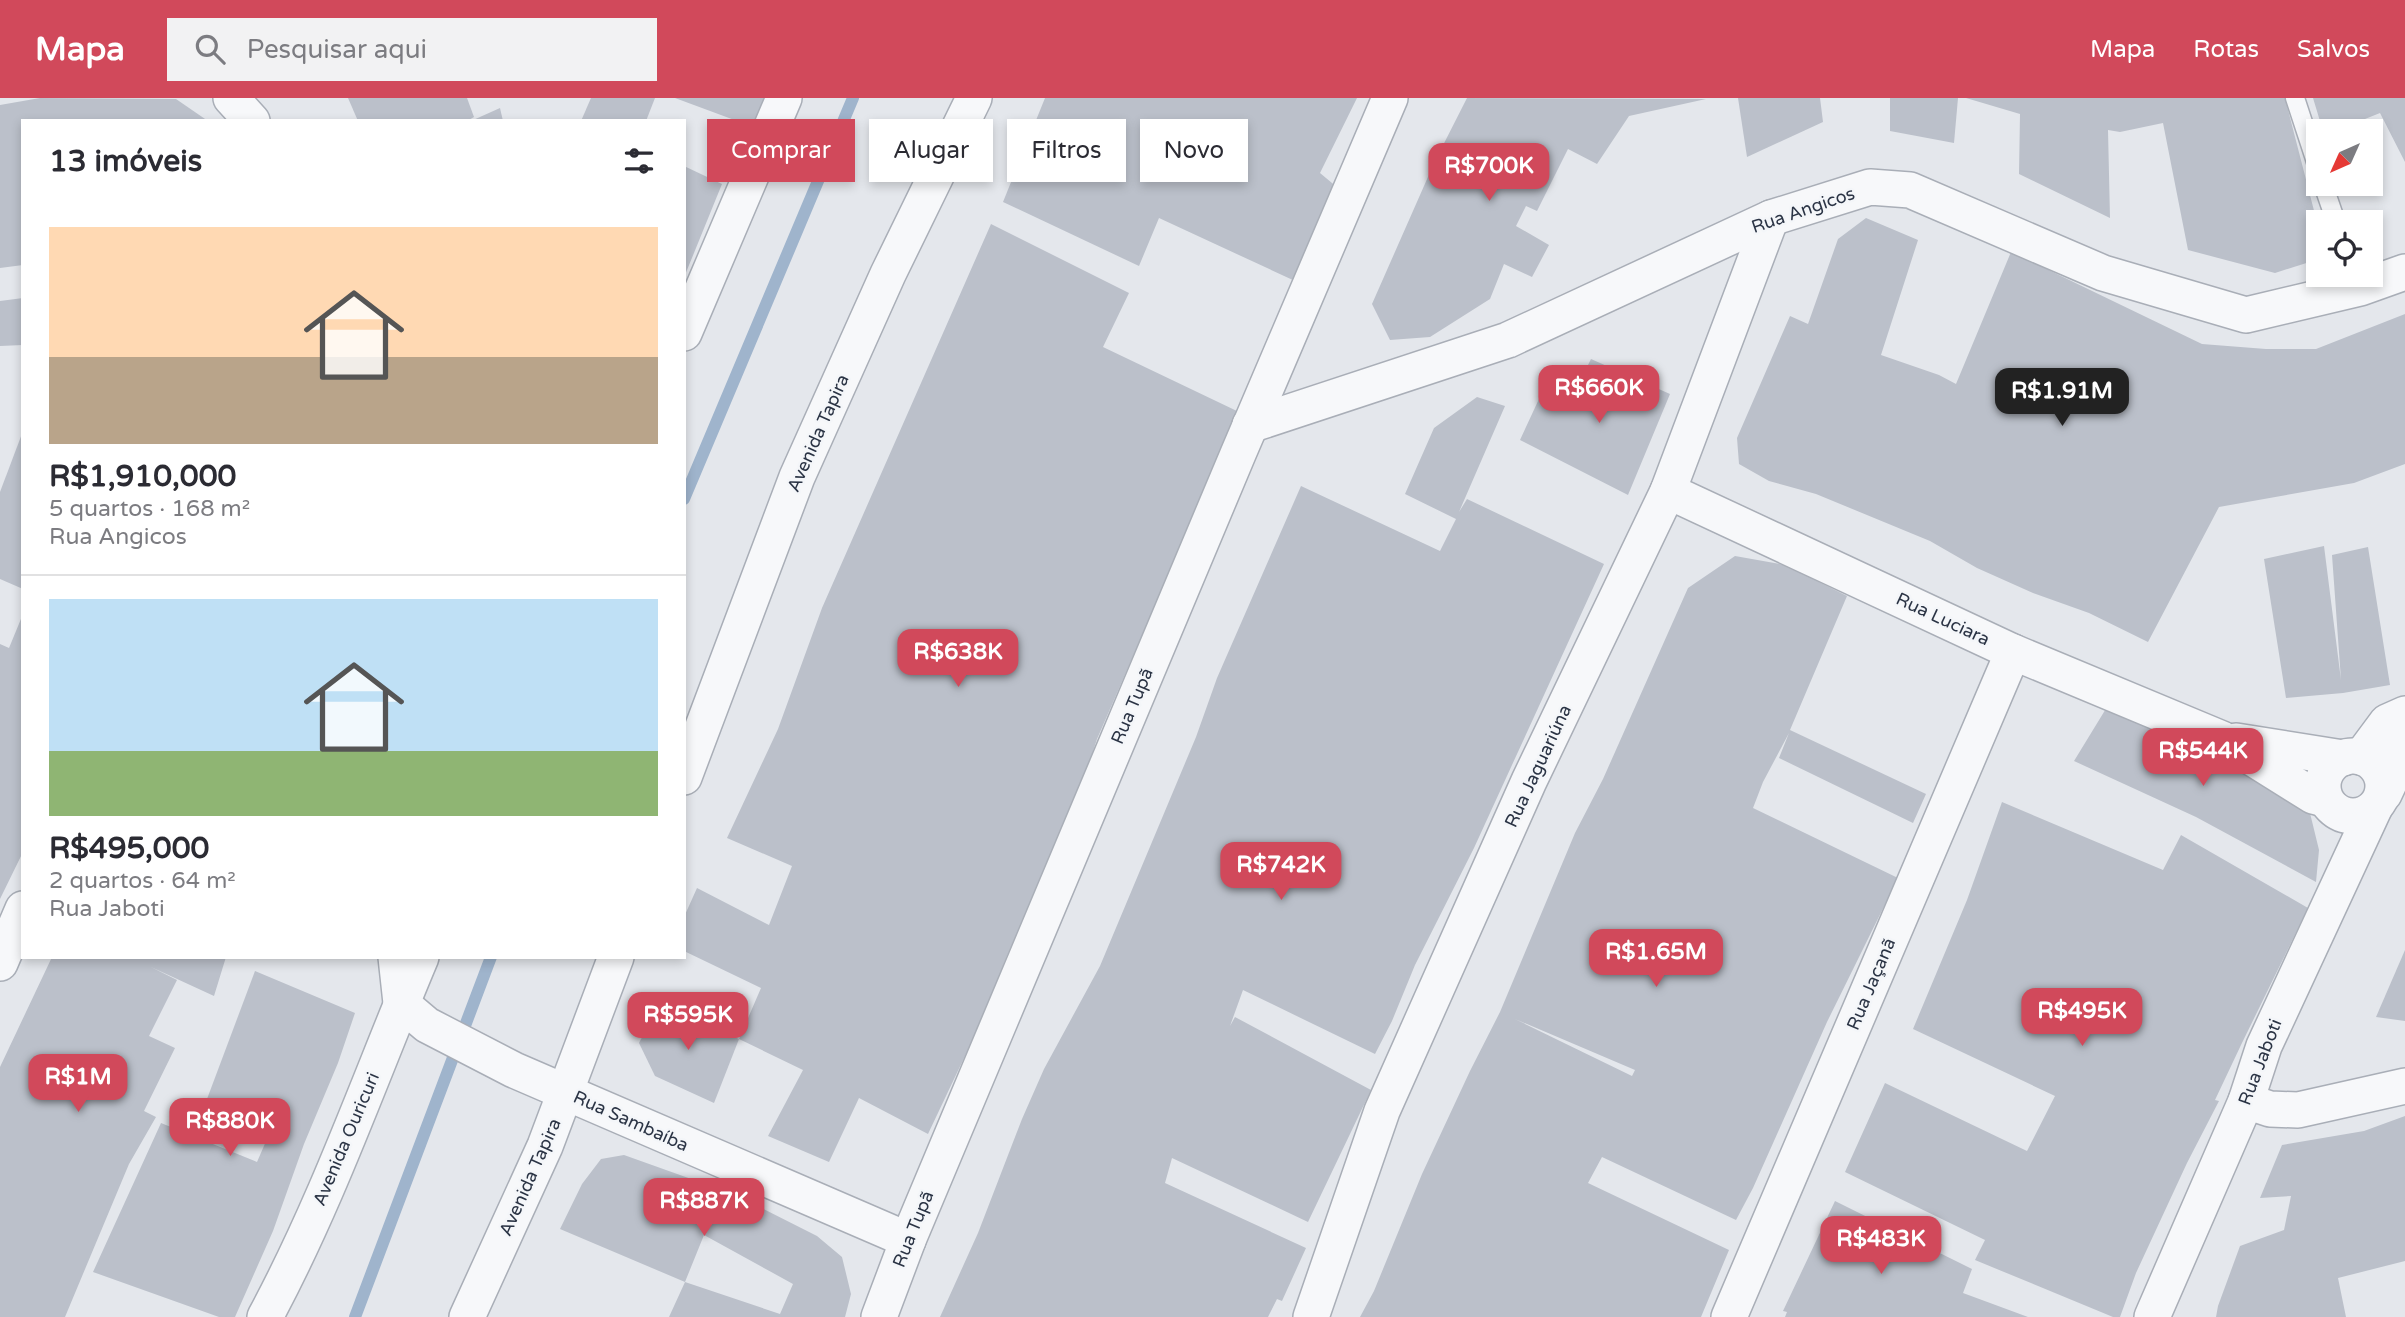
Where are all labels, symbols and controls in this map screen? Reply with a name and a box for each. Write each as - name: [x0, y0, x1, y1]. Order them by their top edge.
- search box: [167, 18, 657, 81]
- text: Mapa: [35, 30, 125, 69]
- icon: search: [191, 30, 229, 68]
- text: Pesquisar aqui: [247, 34, 427, 65]
- text: Mapa: [2090, 35, 2155, 64]
- text: Rotas: [2193, 35, 2259, 64]
- text: Salvos: [2297, 35, 2370, 64]
- chip: Comprar: [707, 119, 855, 182]
- chip: Alugar: [869, 119, 993, 182]
- chip: Filtros: [1007, 119, 1126, 182]
- chip: Novo: [1140, 119, 1248, 182]
- north arrow: [2306, 119, 2384, 196]
- map controls: [2306, 119, 2383, 287]
- icon: filters: [620, 142, 658, 180]
- text: 13 imóveis: [49, 143, 202, 180]
- pin: R$700K: [1432, 144, 1546, 203]
- text: R$700K: [1444, 152, 1534, 180]
- street label: Rua Angicos: [1748, 182, 1858, 238]
- button: locate: [2306, 210, 2383, 287]
- icon: home: [291, 272, 417, 398]
- pin: R$660K: [1542, 366, 1656, 425]
- pin: R$1.91M: [1997, 368, 2127, 428]
- street label: Avenida Tapira: [782, 371, 854, 495]
- text: R$660K: [1554, 374, 1644, 402]
- text: R$1.91M: [2011, 377, 2113, 405]
- text: R$1,910,000: [49, 458, 236, 495]
- text: 5 quartos · 168 m²: [49, 495, 250, 523]
- text: Rua Angicos: [49, 523, 187, 551]
- street label: Rua Luciara: [1893, 588, 1993, 650]
- pin: R$638K: [901, 630, 1015, 689]
- text: R$638K: [913, 638, 1003, 666]
- icon: home: [291, 644, 417, 770]
- street label: Rua Tupã: [1106, 664, 1158, 748]
- street label: Rua Jaguariúna: [1500, 701, 1576, 831]
- pin: R$544K: [2146, 728, 2260, 788]
- text: R$544K: [2158, 737, 2248, 765]
- text: R$495,000: [49, 830, 209, 867]
- pin: R$742K: [1224, 842, 1338, 902]
- text: R$742K: [1236, 851, 1326, 879]
- text: 2 quartos · 64 m²: [49, 867, 236, 895]
- text: Rua Jaboti: [49, 895, 165, 923]
- pin: R$1.65M: [1591, 930, 1721, 989]
- street label: Rua Jaçanã: [1842, 935, 1900, 1033]
- text: R$1.65M: [1605, 938, 1707, 966]
- pin: R$495K: [2025, 988, 2139, 1048]
- pin: R$595K: [631, 992, 745, 1052]
- text: R$495K: [2037, 997, 2127, 1025]
- text: R$595K: [643, 1001, 733, 1029]
- street label: Rua Jaboti: [2233, 1016, 2287, 1108]
- pin: R$1M: [37, 1054, 119, 1114]
- text: R$1M: [44, 1063, 112, 1091]
- street label: Avenida Ouricuri: [308, 1069, 384, 1209]
- street label: Rua Sambaíba: [570, 1086, 692, 1156]
- pin: R$880K: [173, 1098, 287, 1158]
- text: R$880K: [185, 1107, 275, 1135]
- street label: Avenida Tapira: [494, 1115, 566, 1239]
- pin: R$887K: [647, 1178, 761, 1238]
- text: R$887K: [659, 1187, 749, 1215]
- street label: Rua Tupã: [888, 1187, 938, 1271]
- pin: R$483K: [1824, 1216, 1938, 1276]
- text: R$483K: [1836, 1225, 1926, 1253]

